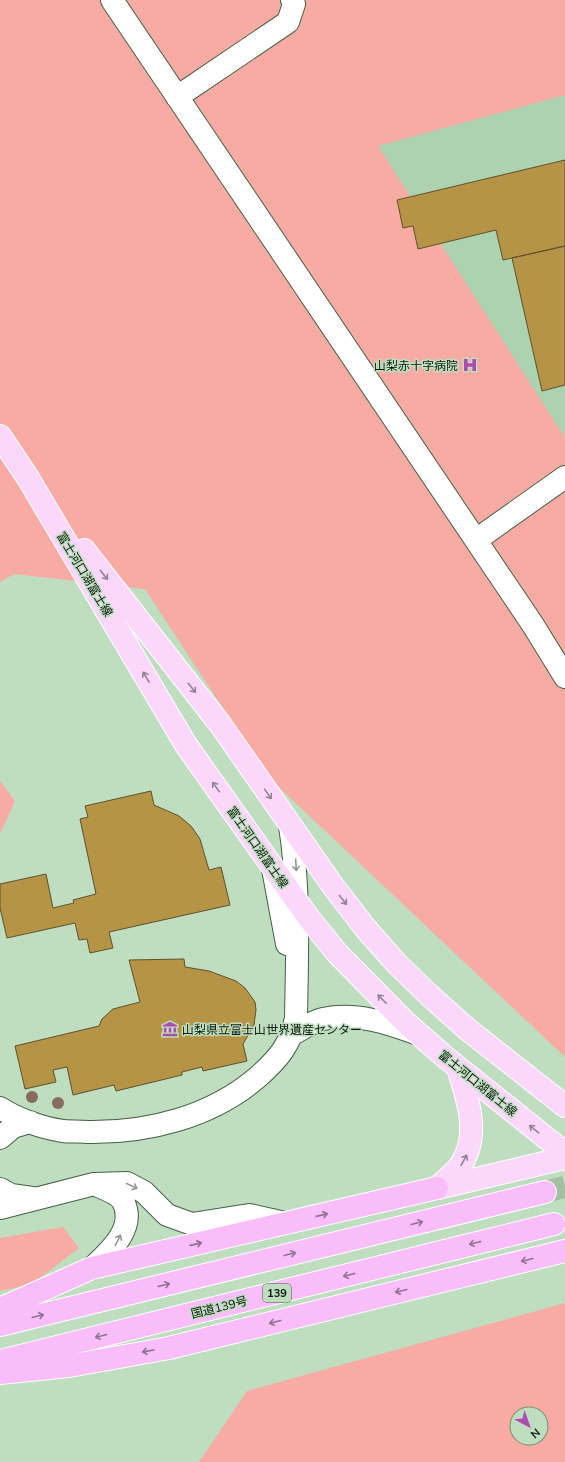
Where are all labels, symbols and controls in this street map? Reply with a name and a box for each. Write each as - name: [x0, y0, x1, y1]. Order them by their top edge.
- hospital icon: 山梨赤十字病院: [461, 356, 479, 374]
- place label: 山梨赤十字病院: [374, 358, 458, 373]
- street label: 富士河口湖富士線: [54, 529, 116, 619]
- one-way arrow: [99, 569, 108, 580]
- one-way arrow: [142, 672, 150, 684]
- one-way arrow: [188, 683, 197, 694]
- one-way arrow: [212, 782, 220, 793]
- one-way arrow: [264, 788, 272, 799]
- street label: 富士河口湖富士線: [224, 803, 292, 891]
- one-way arrow: [292, 858, 299, 871]
- one-way arrow: [339, 894, 348, 905]
- one-way arrow: [377, 995, 387, 1004]
- museum icon: 山梨県立富士山世界遺産センター: [161, 1020, 179, 1038]
- place label: 山梨県立富士山世界遺産センター: [182, 1022, 362, 1037]
- street label: 富士河口湖富士線: [436, 1047, 520, 1119]
- one-way arrow: [529, 1124, 540, 1133]
- one-way arrow: [460, 1154, 468, 1166]
- one-way arrow: [126, 1183, 138, 1190]
- one-way arrow: [315, 1210, 328, 1218]
- one-way arrow: [410, 1219, 423, 1226]
- one-way arrow: [115, 1234, 122, 1246]
- one-way arrow: [189, 1240, 202, 1248]
- one-way arrow: [469, 1240, 482, 1248]
- one-way arrow: [284, 1250, 297, 1257]
- one-way arrow: [521, 1257, 534, 1264]
- one-way arrow: [343, 1271, 356, 1279]
- one-way arrow: [157, 1281, 170, 1288]
- road number: 139: [263, 1284, 291, 1302]
- one-way arrow: [395, 1288, 408, 1295]
- street label: 国道139号: [189, 1293, 249, 1321]
- one-way arrow: [31, 1312, 44, 1319]
- one-way arrow: [268, 1319, 281, 1326]
- one-way arrow: [94, 1333, 107, 1341]
- one-way arrow: [142, 1348, 155, 1356]
- north arrow: [509, 1406, 549, 1446]
- text: N: [528, 1426, 543, 1442]

